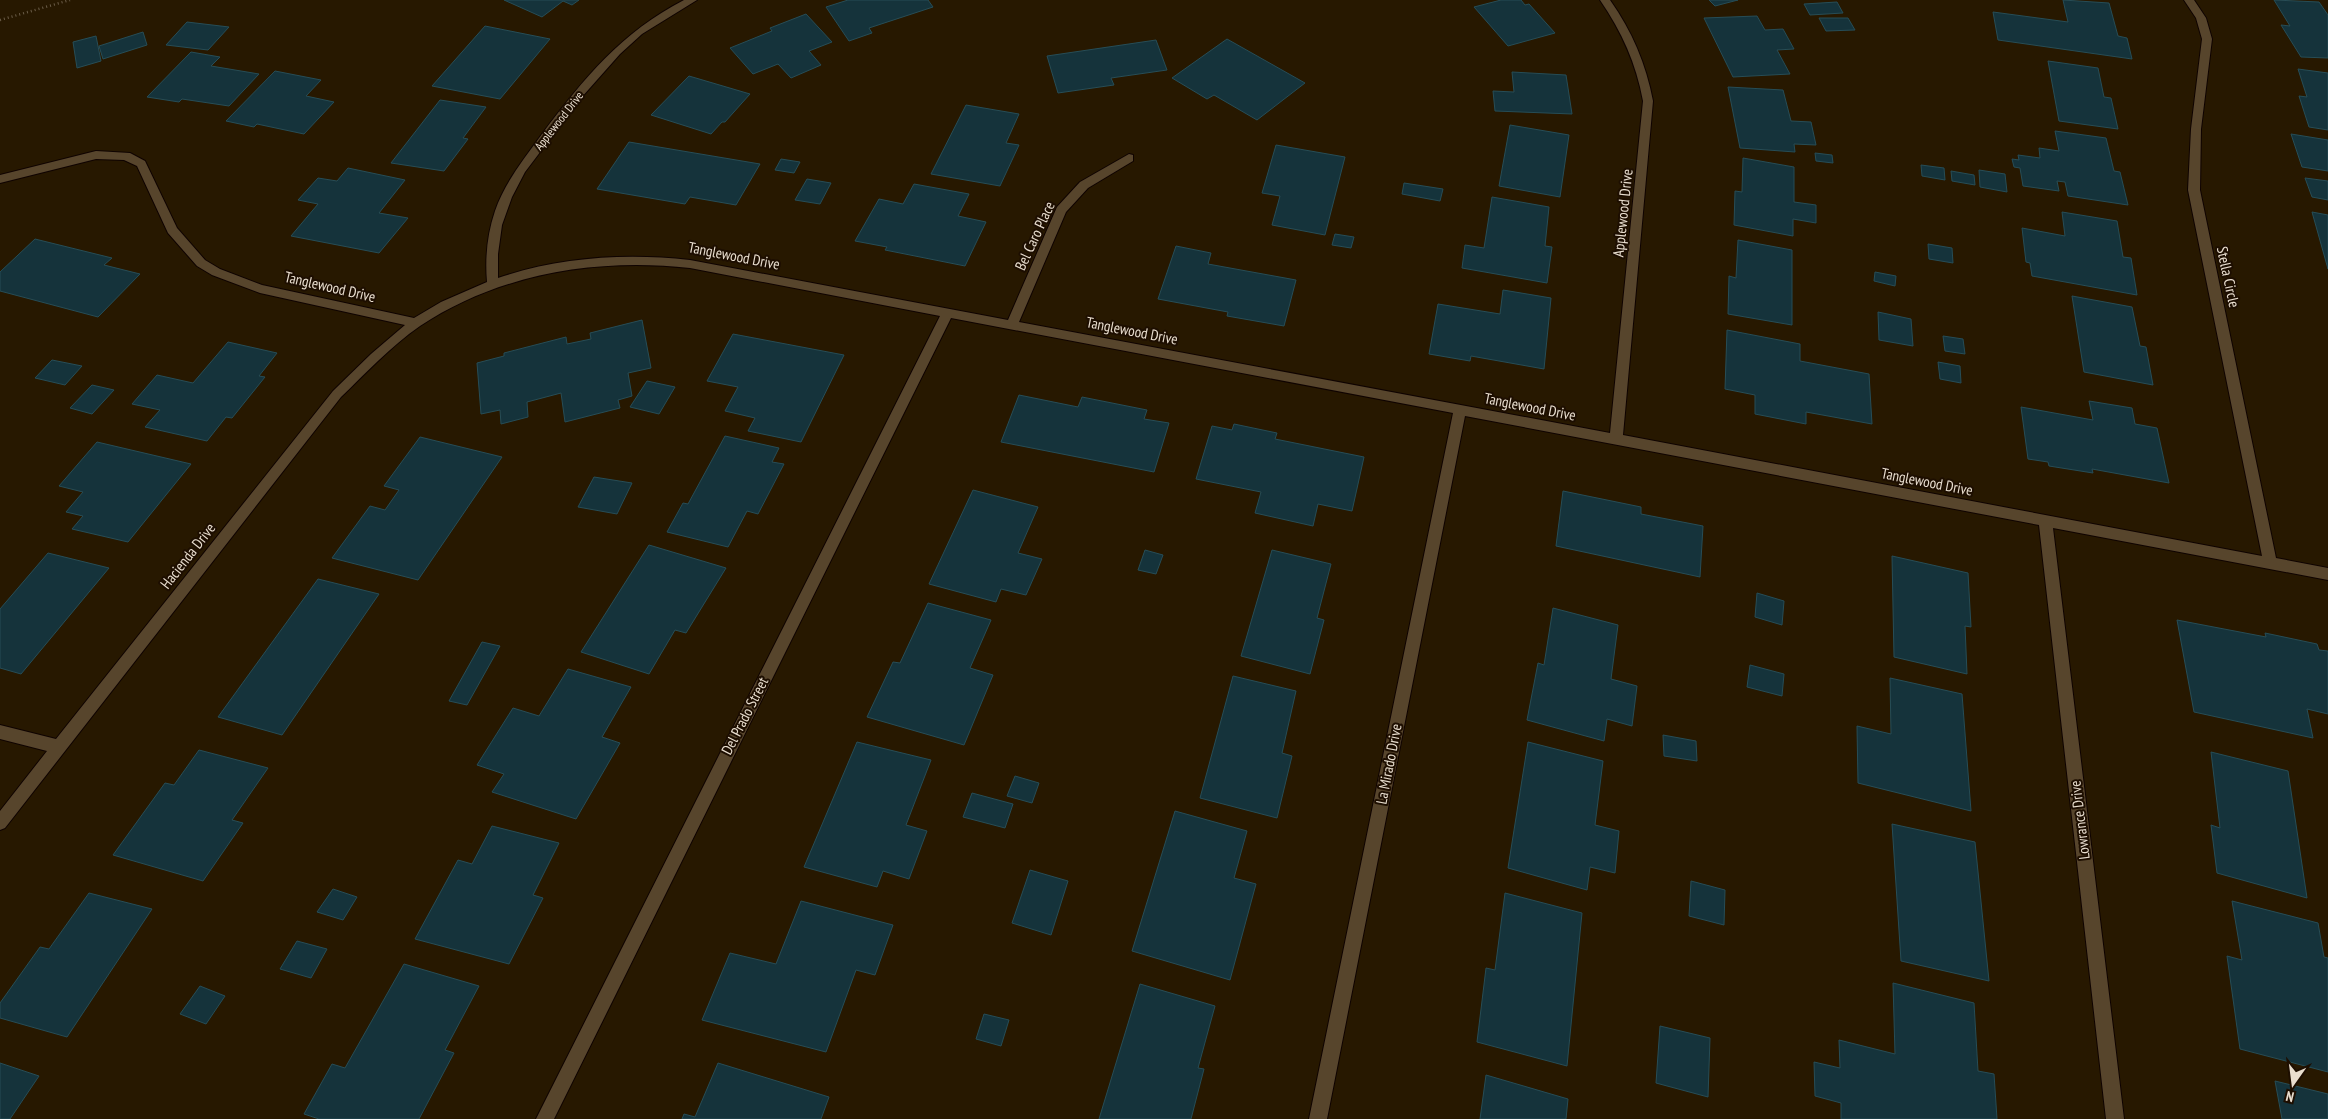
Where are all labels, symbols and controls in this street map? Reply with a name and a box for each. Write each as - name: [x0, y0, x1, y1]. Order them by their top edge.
- street label: Applewood Drive: [531, 88, 586, 153]
- street label: Applewood Drive: [1608, 168, 1637, 258]
- street label: Bel Caro Place: [1010, 198, 1059, 273]
- street label: Tanglewood Drive: [687, 237, 781, 274]
- street label: Stella Circle: [2213, 245, 2244, 309]
- street label: Tanglewood Drive: [283, 267, 377, 306]
- street label: Tanglewood Drive: [1085, 312, 1179, 349]
- street label: Tanglewood Drive: [1483, 388, 1577, 425]
- street label: Tanglewood Drive: [1880, 463, 1974, 500]
- street label: Hacienda Drive: [156, 519, 219, 592]
- street label: Del Prado Street: [717, 674, 772, 758]
- street label: La Mirado Drive: [1371, 722, 1406, 806]
- street label: Lowrance Drive: [2065, 780, 2094, 861]
- north arrow: [2268, 1059, 2318, 1109]
- text: N: [2284, 1087, 2296, 1106]

